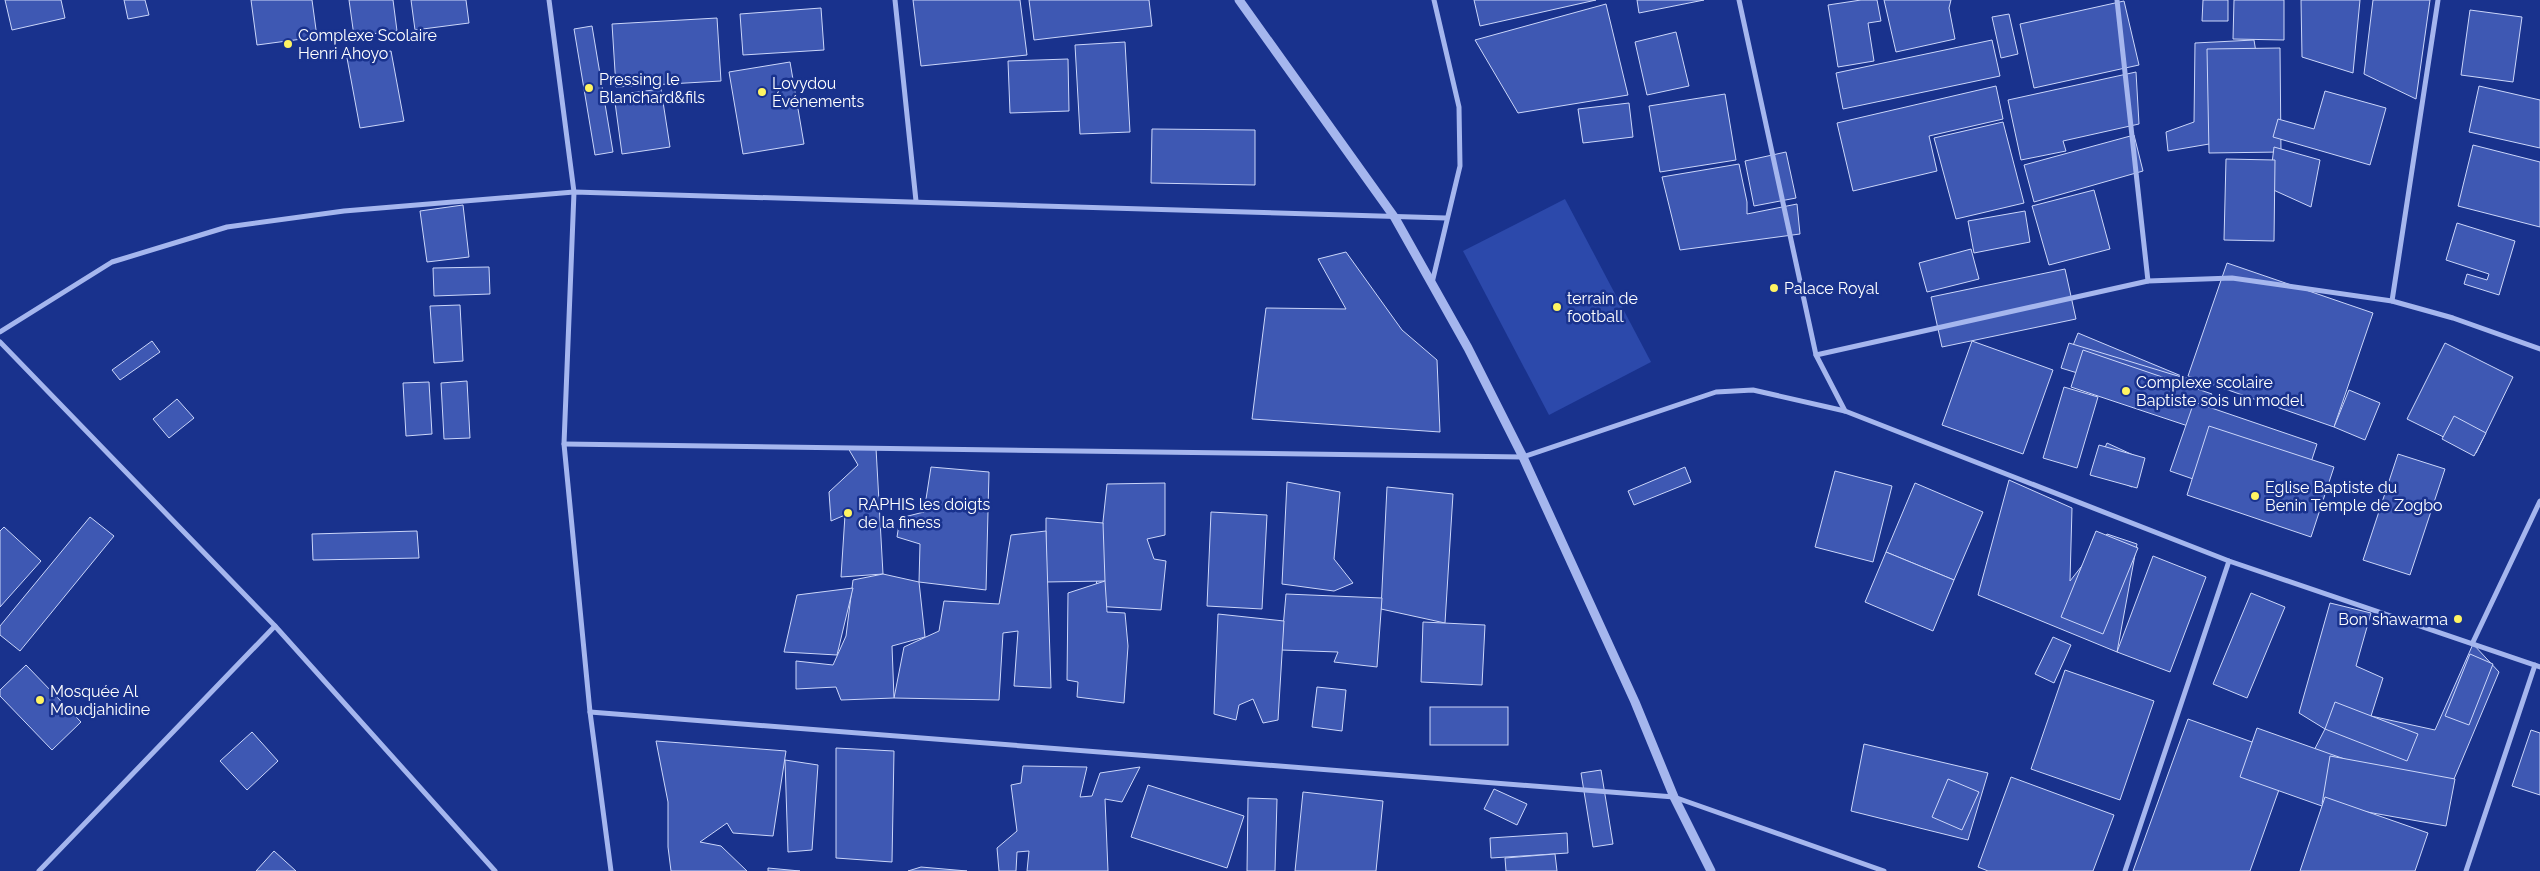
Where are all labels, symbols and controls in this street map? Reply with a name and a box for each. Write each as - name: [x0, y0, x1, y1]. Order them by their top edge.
- place label: Complexe Scolaire Henri Ahoyo: [298, 26, 437, 63]
- marker: Complexe Scolaire Henri Ahoyo: [282, 38, 294, 50]
- place label: Pressing le Blanchard&fils: [599, 70, 705, 107]
- place label: Lovydou Événements: [772, 74, 864, 111]
- marker: Pressing le Blanchard&fils: [583, 82, 595, 94]
- marker: Lovydou Événements: [756, 86, 768, 98]
- place label: Palace Royal: [1784, 279, 1879, 298]
- marker: Palace Royal: [1768, 282, 1780, 294]
- place label: terrain de football: [1567, 289, 1638, 326]
- marker: terrain de football: [1551, 301, 1563, 313]
- place label: Complexe scolaire Baptiste sois un model: [2136, 373, 2304, 410]
- marker: Complexe scolaire Baptiste sois un model: [2120, 385, 2132, 397]
- place label: Eglise Baptiste du Benin Temple de Zogbo: [2265, 478, 2443, 515]
- marker: Eglise Baptiste du Benin Temple de Zogbo: [2249, 490, 2261, 502]
- place label: RAPHIS les doigts de la finess: [858, 495, 990, 532]
- marker: RAPHIS les doigts de la finess: [842, 507, 854, 519]
- place label: Bon shawarma: [2338, 610, 2448, 629]
- marker: Bon shawarma: [2452, 613, 2464, 625]
- place label: Mosquée Al Moudjahidine: [50, 682, 150, 719]
- marker: Mosquée Al Moudjahidine: [34, 694, 46, 706]

